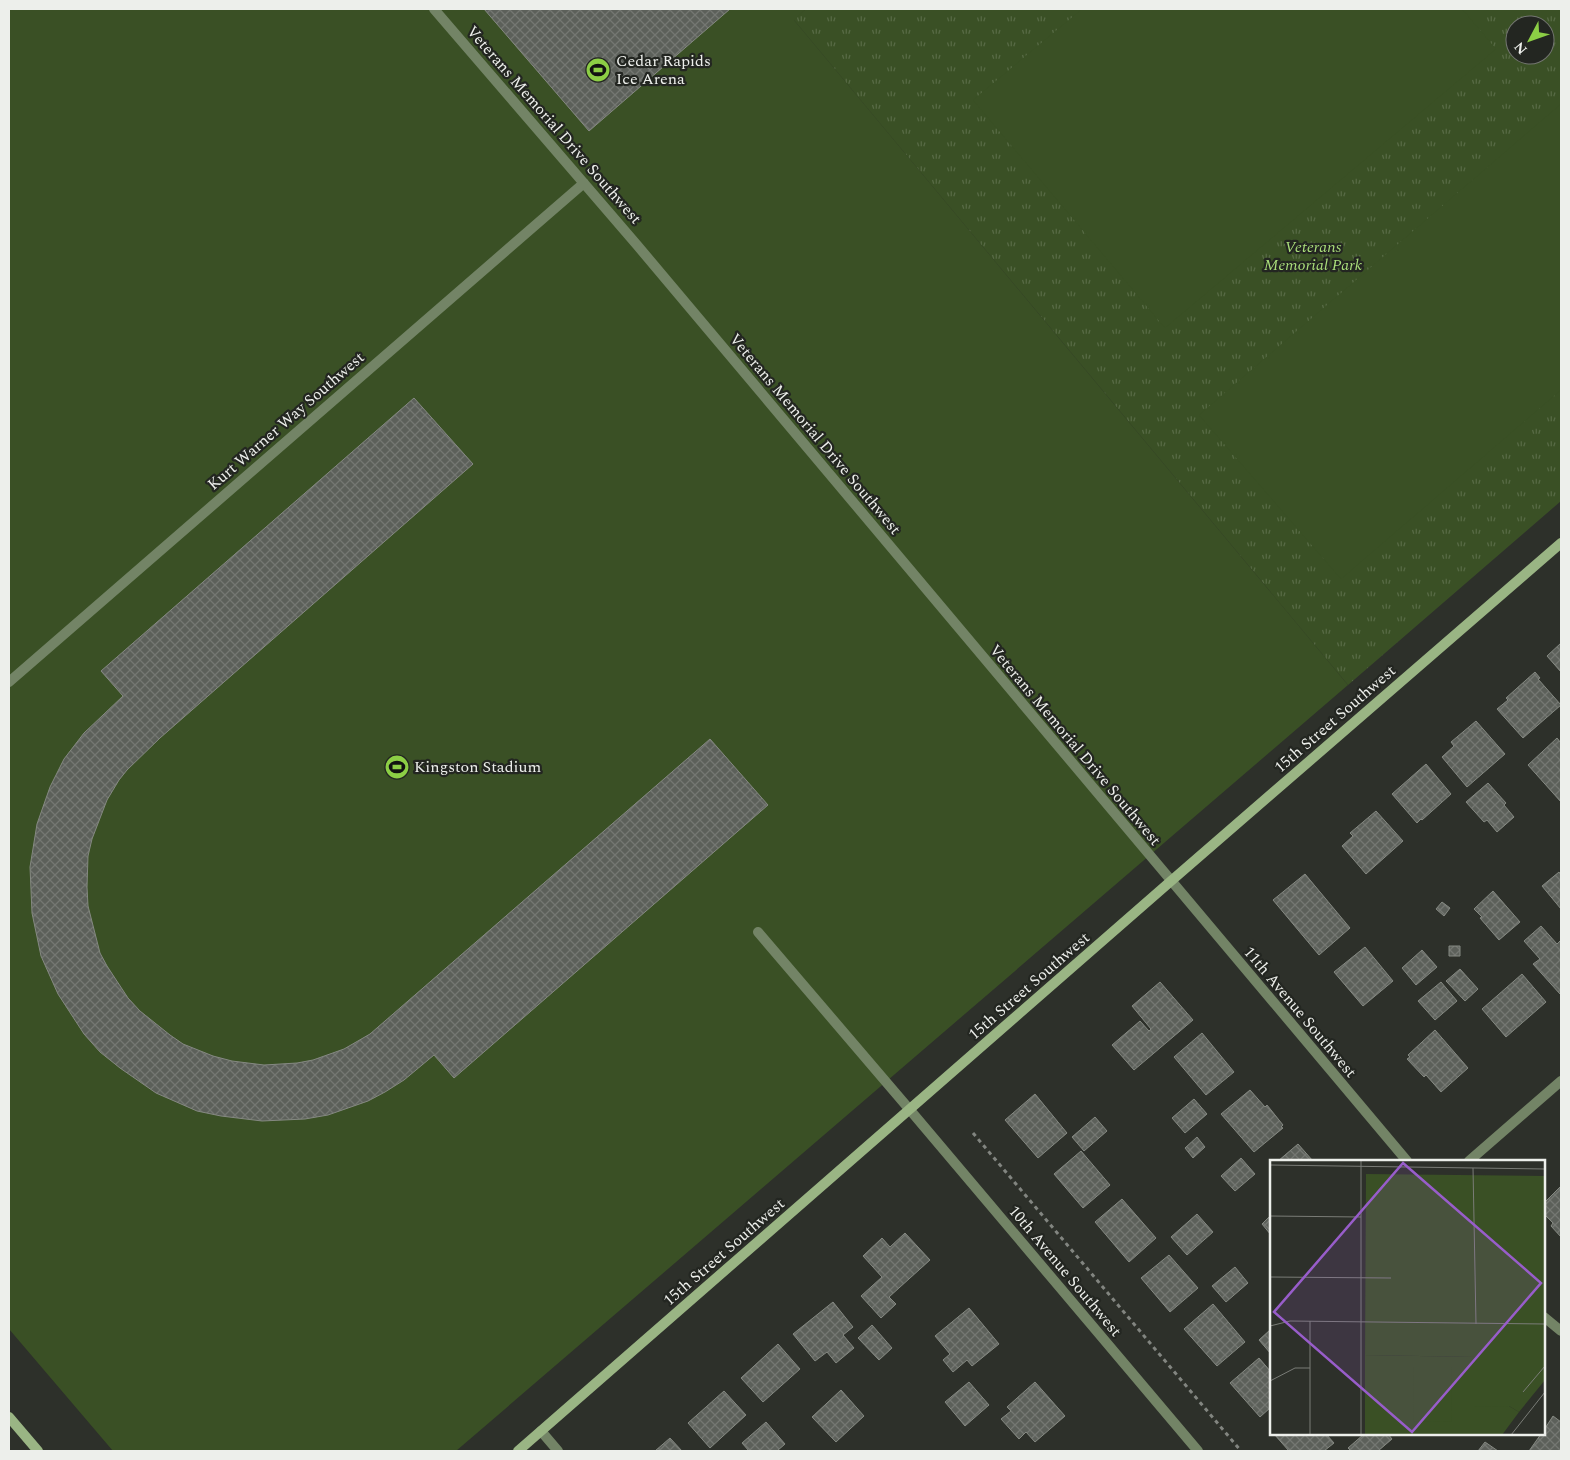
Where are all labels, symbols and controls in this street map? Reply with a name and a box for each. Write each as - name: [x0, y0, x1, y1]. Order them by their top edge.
- north arrow: [1505, 15, 1555, 65]
- street label: Veterans Memorial Drive Southwest: [461, 20, 647, 230]
- text: N: [1509, 37, 1532, 59]
- place label: Cedar Rapids Ice Arena: [616, 49, 711, 91]
- sports icon: Cedar Rapids Ice Arena: [585, 57, 611, 83]
- park label: Veterans Memorial Park: [1264, 235, 1363, 277]
- street label: Veterans Memorial Drive Southwest: [723, 328, 907, 540]
- street label: Kurt Warner Way Southwest: [202, 346, 370, 496]
- street label: Veterans Memorial Drive Southwest: [983, 639, 1167, 851]
- street label: 15th Street Southwest: [1269, 659, 1401, 779]
- sports icon: Kingston Stadium: [384, 754, 410, 780]
- place label: Kingston Stadium: [414, 755, 542, 779]
- street label: 15th Street Southwest: [963, 926, 1095, 1046]
- street label: 11th Avenue Southwest: [1238, 941, 1363, 1083]
- inset map: [1270, 1160, 1545, 1435]
- street label: 15th Street Southwest: [658, 1192, 790, 1312]
- street label: 10th Avenue Southwest: [1003, 1200, 1128, 1342]

